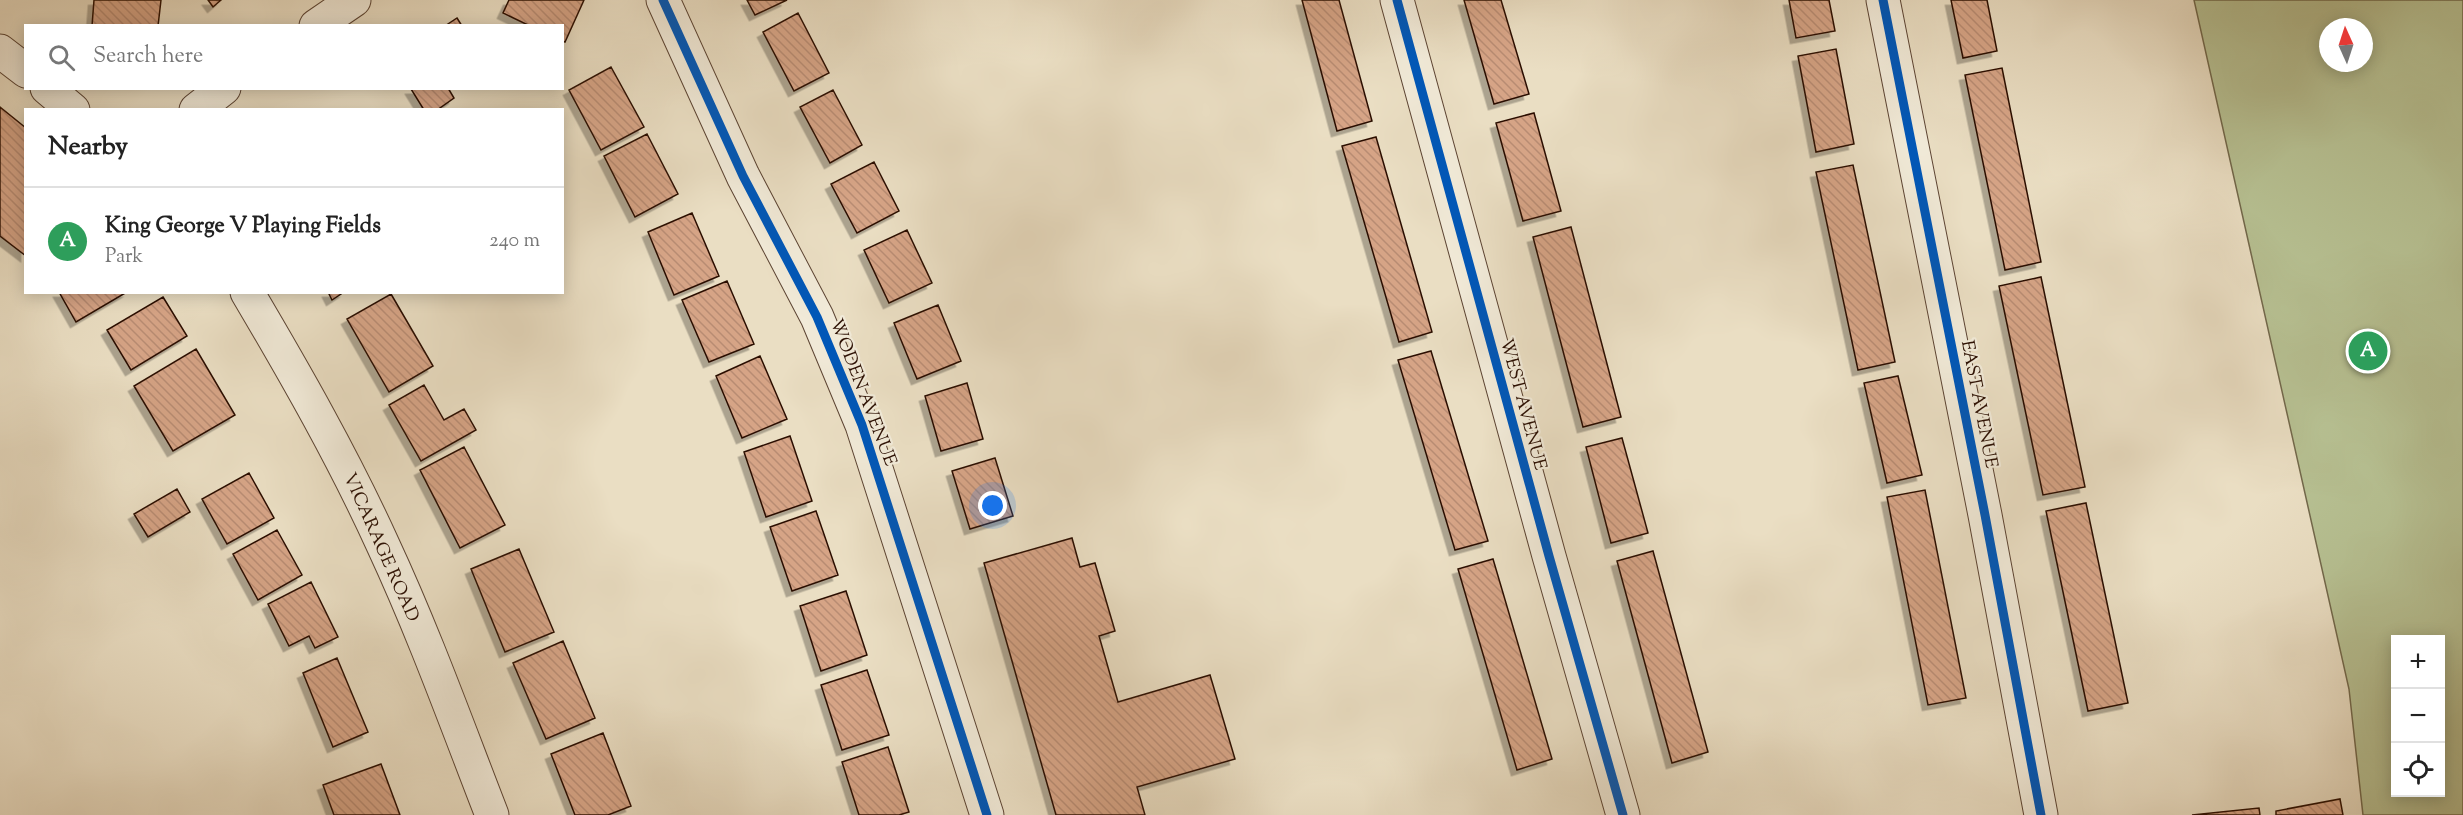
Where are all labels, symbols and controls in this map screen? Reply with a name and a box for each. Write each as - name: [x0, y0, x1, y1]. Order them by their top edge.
- north arrow: [2319, 18, 2373, 72]
- search box: [24, 24, 564, 90]
- icon: search: [45, 41, 78, 74]
- text: Search here: [93, 41, 203, 73]
- text: Nearby: [48, 129, 128, 166]
- text: King George V Playing Fields: [105, 211, 381, 243]
- text: A: [59, 227, 76, 256]
- text: 240 m: [489, 227, 540, 256]
- text: Park: [105, 243, 143, 272]
- street label: WODEN AVENUE: [822, 315, 902, 470]
- pin: A: [2348, 328, 2388, 374]
- street label: WEST AVENUE: [1492, 336, 1552, 473]
- street label: EAST AVENUE: [1953, 338, 2003, 471]
- street label: VICARAGE ROAD: [336, 469, 425, 626]
- your location: [978, 491, 1007, 520]
- map controls: [2391, 635, 2445, 797]
- button: +: [2391, 635, 2445, 689]
- button: −: [2391, 689, 2445, 743]
- button: locate: [2391, 743, 2445, 797]

